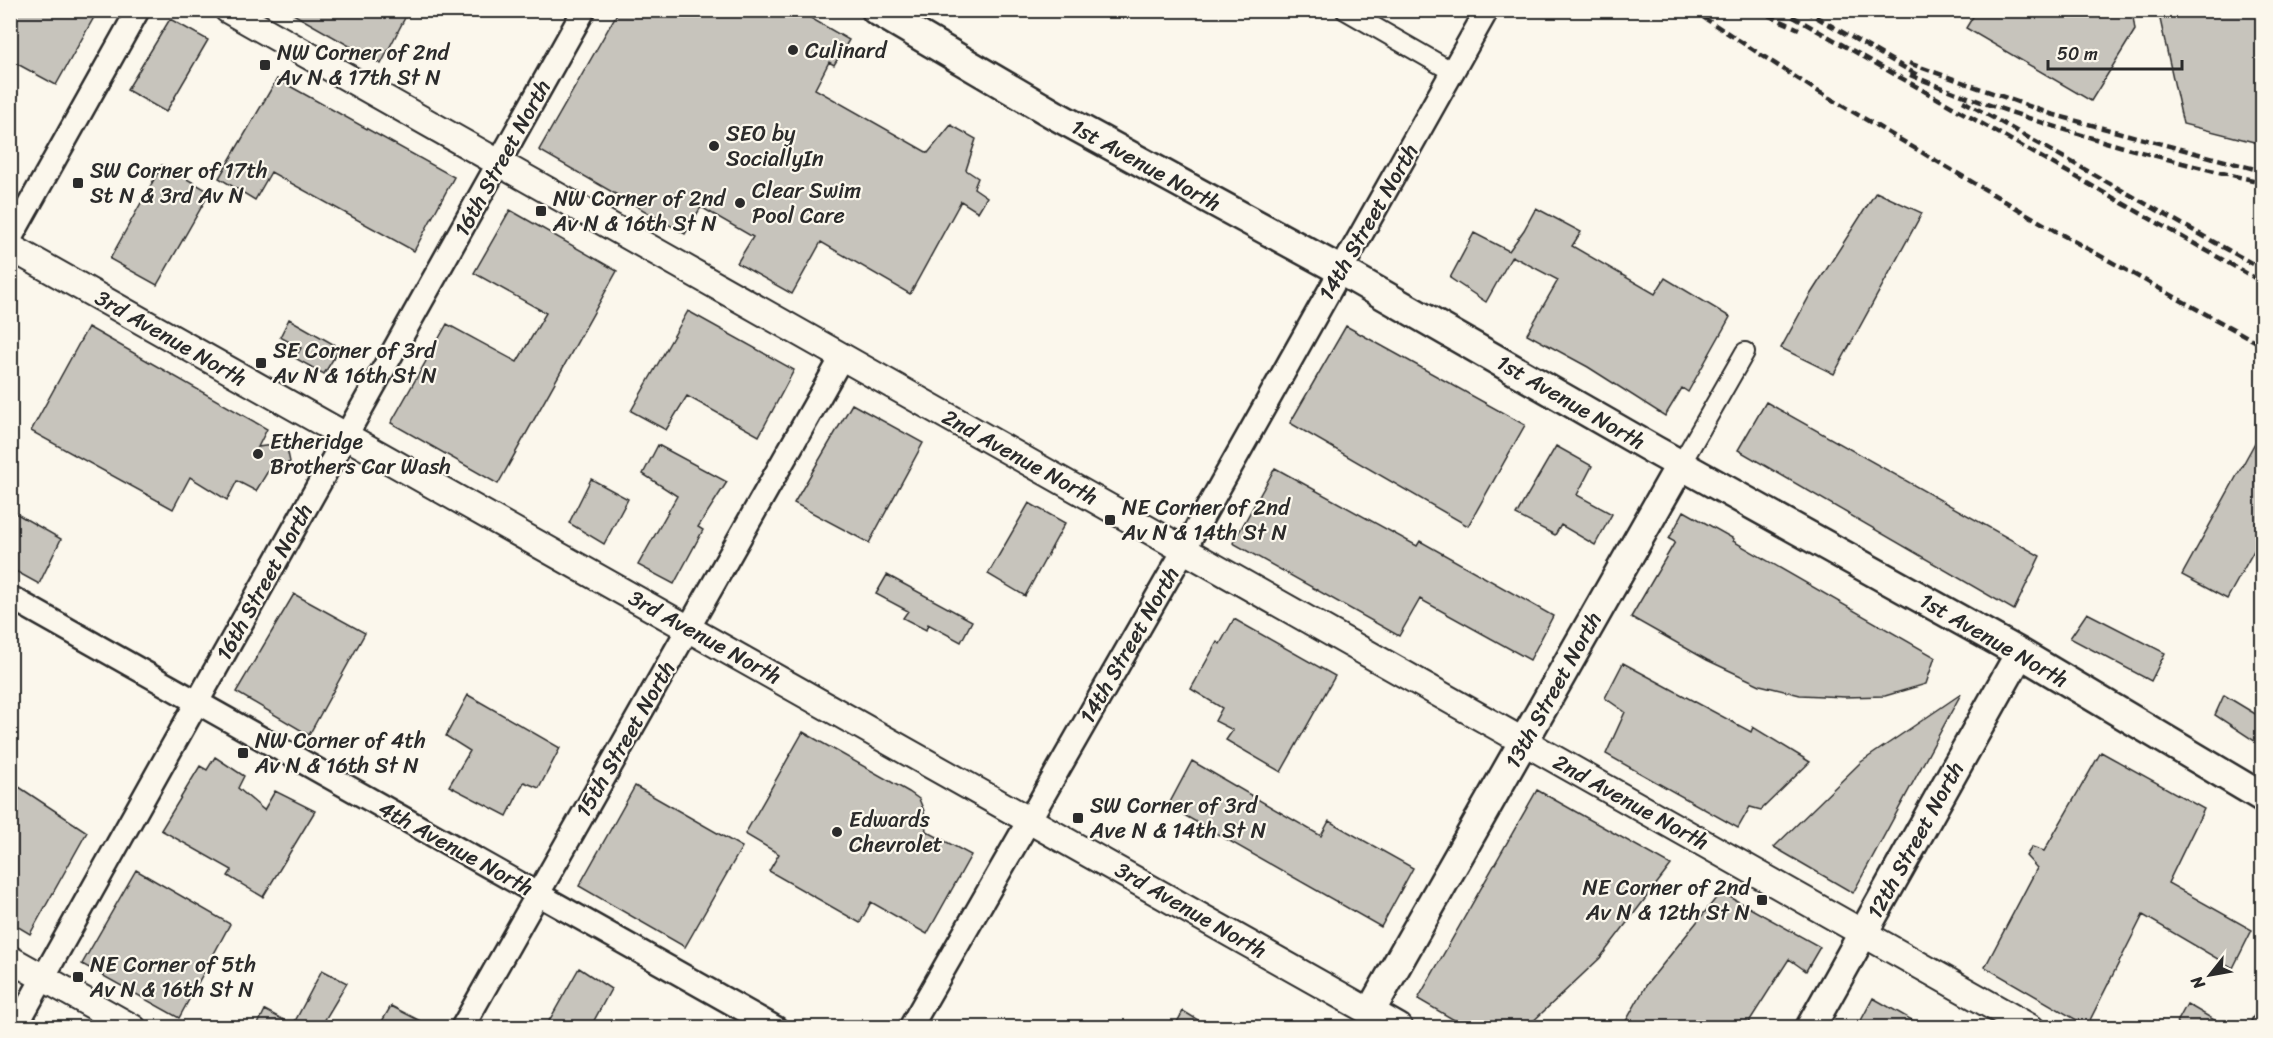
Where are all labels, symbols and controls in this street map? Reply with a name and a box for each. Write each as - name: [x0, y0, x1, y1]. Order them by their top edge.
- place label: Culinard: [805, 31, 888, 70]
- place label: NW Corner of 2nd Av N & 17th St N: [276, 33, 450, 97]
- scale bar: [2048, 33, 2182, 71]
- text: 50 m: [2057, 38, 2098, 70]
- marker: Culinard: [786, 43, 800, 57]
- marker: NW Corner of 2nd Av N & 17th St N: [258, 58, 272, 72]
- street label: 16th Street North: [443, 72, 561, 244]
- street label: 1st Avenue North: [1064, 108, 1228, 222]
- place label: SEO by SociallyIn: [726, 114, 824, 178]
- street label: 14th Street North: [1307, 136, 1429, 308]
- marker: SEO by SociallyIn: [707, 139, 721, 153]
- place label: SW Corner of 17th St N & 3rd Av N: [90, 151, 268, 215]
- place label: Clear Swim Pool Care: [752, 171, 861, 235]
- marker: SW Corner of 17th St N & 3rd Av N: [71, 176, 85, 190]
- place label: NW Corner of 2nd Av N & 16th St N: [552, 179, 726, 243]
- marker: Clear Swim Pool Care: [733, 196, 747, 210]
- marker: NW Corner of 2nd Av N & 16th St N: [534, 204, 548, 218]
- street label: 3rd Avenue North: [88, 279, 254, 397]
- place label: SE Corner of 3rd Av N & 16th St N: [272, 331, 437, 395]
- street label: 1st Avenue North: [1489, 343, 1653, 461]
- marker: SE Corner of 3rd Av N & 16th St N: [254, 356, 268, 370]
- street label: 2nd Avenue North: [935, 398, 1105, 516]
- place label: Etheridge Brothers Car Wash: [270, 422, 451, 486]
- marker: Etheridge Brothers Car Wash: [251, 447, 265, 461]
- place label: NE Corner of 2nd Av N & 14th St N: [1121, 488, 1291, 552]
- street label: 16th Street North: [205, 496, 323, 668]
- marker: NE Corner of 2nd Av N & 14th St N: [1103, 513, 1117, 527]
- street label: 14th Street North: [1068, 559, 1190, 731]
- street label: 3rd Avenue North: [621, 579, 789, 695]
- street label: 1st Avenue North: [1912, 581, 2076, 699]
- street label: 13th Street North: [1494, 604, 1612, 776]
- street label: 15th Street North: [564, 653, 686, 825]
- place label: NW Corner of 4th Av N & 16th St N: [254, 721, 426, 785]
- street label: 2nd Avenue North: [1546, 743, 1716, 861]
- marker: NW Corner of 4th Av N & 16th St N: [236, 746, 250, 760]
- street label: 12th Street North: [1856, 754, 1974, 926]
- place label: SW Corner of 3rd Ave N & 14th St N: [1089, 786, 1267, 850]
- street label: 4th Avenue North: [371, 789, 541, 907]
- place label: Edwards Chevrolet: [849, 800, 943, 864]
- marker: SW Corner of 3rd Ave N & 14th St N: [1071, 811, 1085, 825]
- marker: Edwards Chevrolet: [830, 825, 844, 839]
- street label: 3rd Avenue North: [1108, 851, 1274, 969]
- place label: NE Corner of 2nd Av N & 12th St N: [1582, 868, 1751, 932]
- marker: NE Corner of 2nd Av N & 12th St N: [1755, 893, 1769, 907]
- place label: NE Corner of 5th Av N & 16th St N: [89, 945, 256, 1009]
- north arrow: [2180, 945, 2240, 1005]
- text: N: [2182, 969, 2213, 996]
- marker: NE Corner of 5th Av N & 16th St N: [71, 970, 85, 984]

